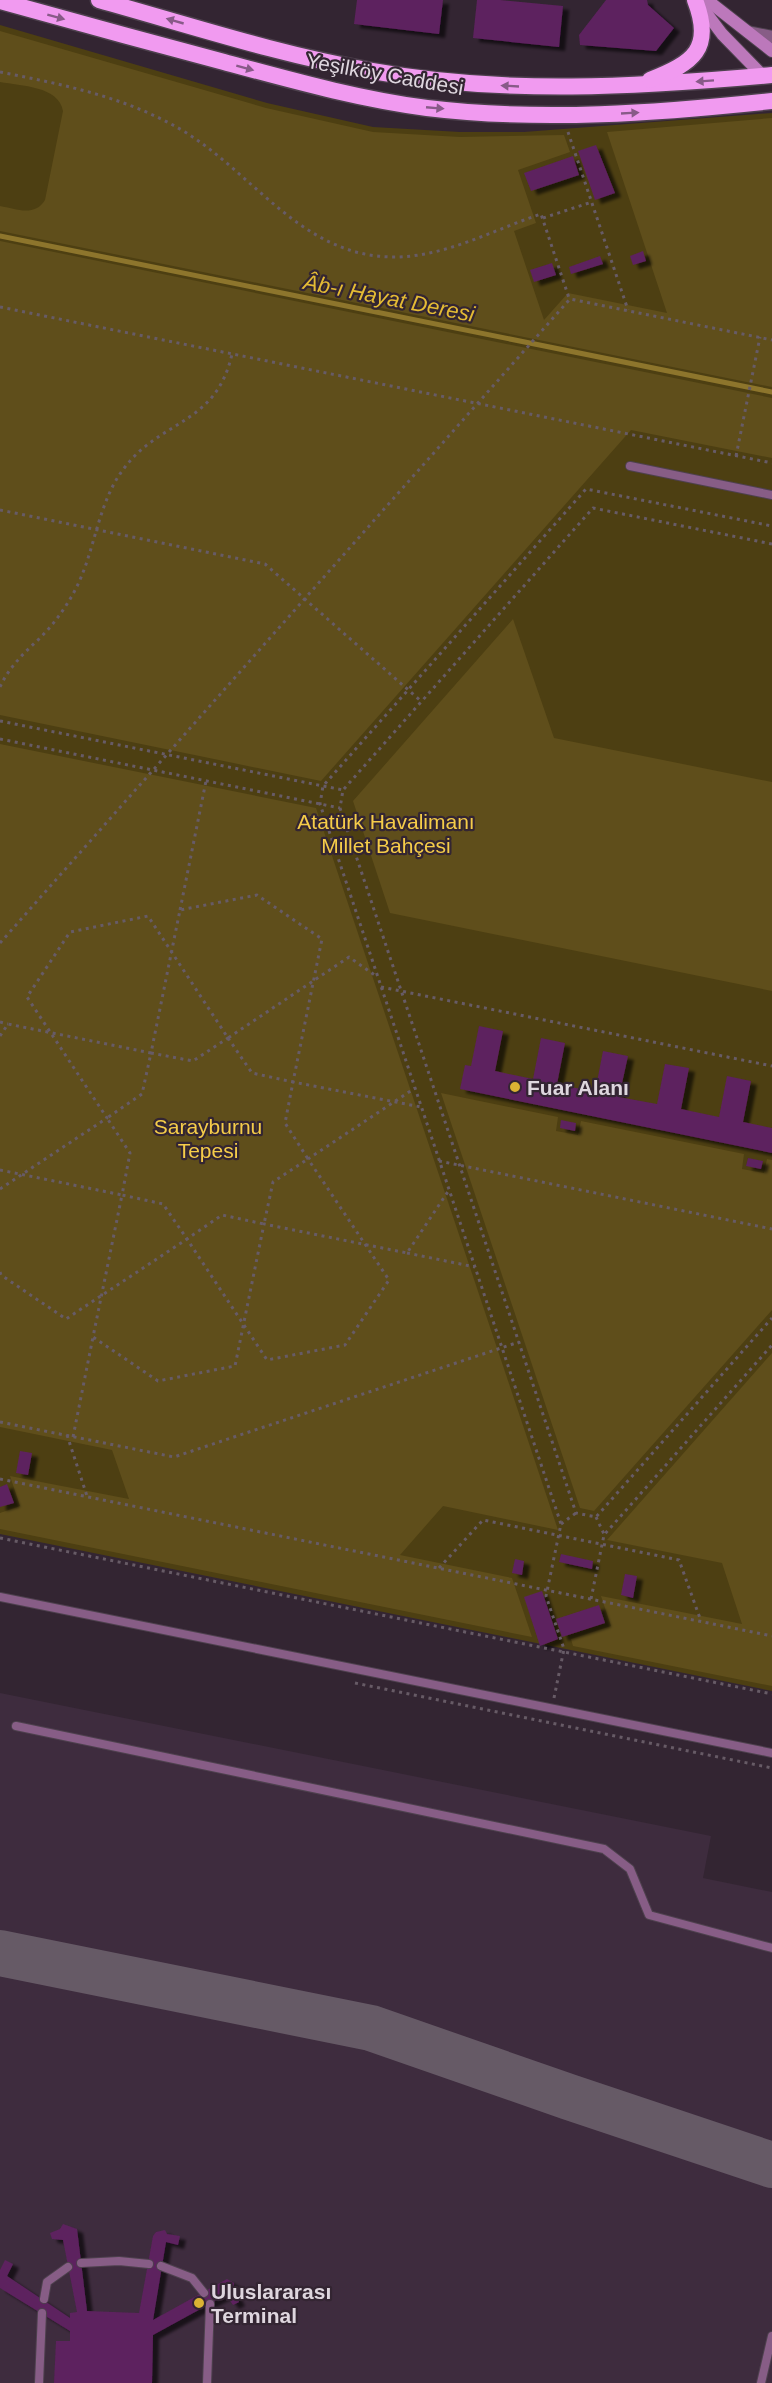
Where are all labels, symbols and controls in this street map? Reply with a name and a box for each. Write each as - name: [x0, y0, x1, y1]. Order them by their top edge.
- one-way arrow: [47, 12, 66, 22]
- one-way arrow: [166, 16, 184, 26]
- street label: Yeşilköy Caddesi: [305, 49, 465, 99]
- one-way arrow: [236, 63, 254, 73]
- one-way arrow: [695, 76, 714, 86]
- one-way arrow: [501, 82, 520, 91]
- one-way arrow: [426, 103, 445, 113]
- one-way arrow: [620, 108, 639, 117]
- water label: Âb-ı Hayat Deresi: [300, 269, 478, 327]
- park label: Atatürk Havalimanı Millet Bahçesi: [297, 810, 475, 857]
- place label: Fuar Alanı: [527, 1076, 629, 1099]
- marker: Fuar Alanı: [508, 1080, 522, 1094]
- park label: Sarayburnu Tepesi: [154, 1115, 262, 1162]
- place label: Uluslararası Terminal: [211, 2280, 331, 2327]
- marker: Uluslararası Terminal: [192, 2296, 206, 2310]

